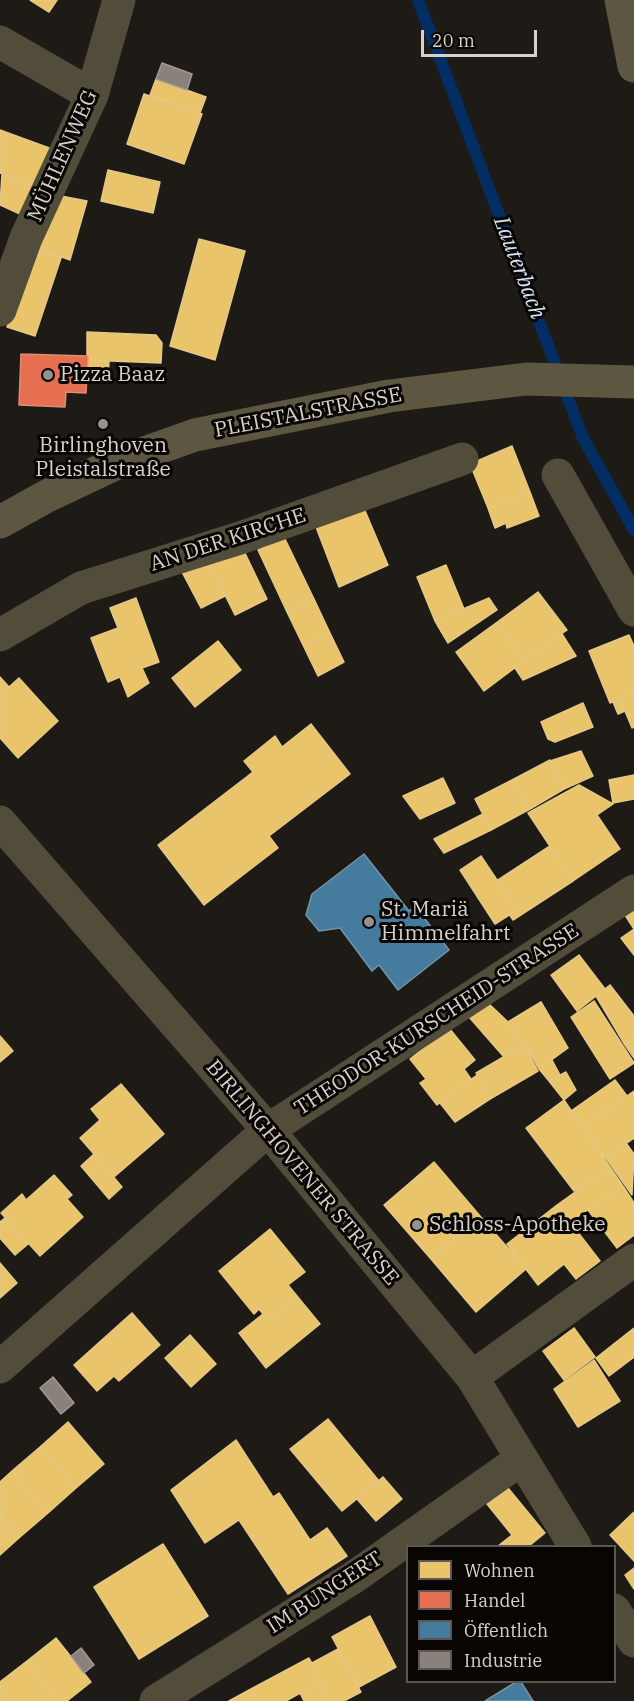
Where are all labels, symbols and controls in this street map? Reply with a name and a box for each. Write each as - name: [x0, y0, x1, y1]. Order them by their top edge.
- scale bar: [424, 18, 540, 56]
- text: 20 m: [432, 29, 475, 52]
- street label: MÜHLENWEG: [23, 86, 103, 226]
- water label: Lauterbach: [487, 213, 551, 323]
- place label: Pizza Baaz: [60, 362, 165, 388]
- marker: Pizza Baaz: [41, 368, 55, 382]
- street label: PLEISTALSTRASSE: [212, 382, 404, 444]
- marker: Birlinghoven Pleistalstraße: [96, 417, 110, 431]
- place label: Birlinghoven Pleistalstraße: [35, 433, 171, 483]
- street label: AN DER KIRCHE: [147, 503, 309, 577]
- place label: St. Mariä Himmelfahrt: [381, 897, 510, 947]
- marker: St. Mariä Himmelfahrt: [362, 915, 376, 929]
- street label: THEODOR-KURSCHEID-STRASSE: [290, 919, 584, 1121]
- street label: BIRLINGHOVENER STRASSE: [200, 1055, 404, 1291]
- place label: Schloss-Apotheke: [429, 1212, 605, 1238]
- marker: Schloss-Apotheke: [410, 1218, 424, 1232]
- legend: [406, 1545, 616, 1683]
- street label: IM BUNGERT: [263, 1546, 387, 1640]
- text: Wohnen: [464, 1559, 535, 1582]
- text: Handel: [464, 1589, 526, 1612]
- text: Öffentlich: [464, 1619, 548, 1642]
- text: Industrie: [464, 1649, 542, 1672]

